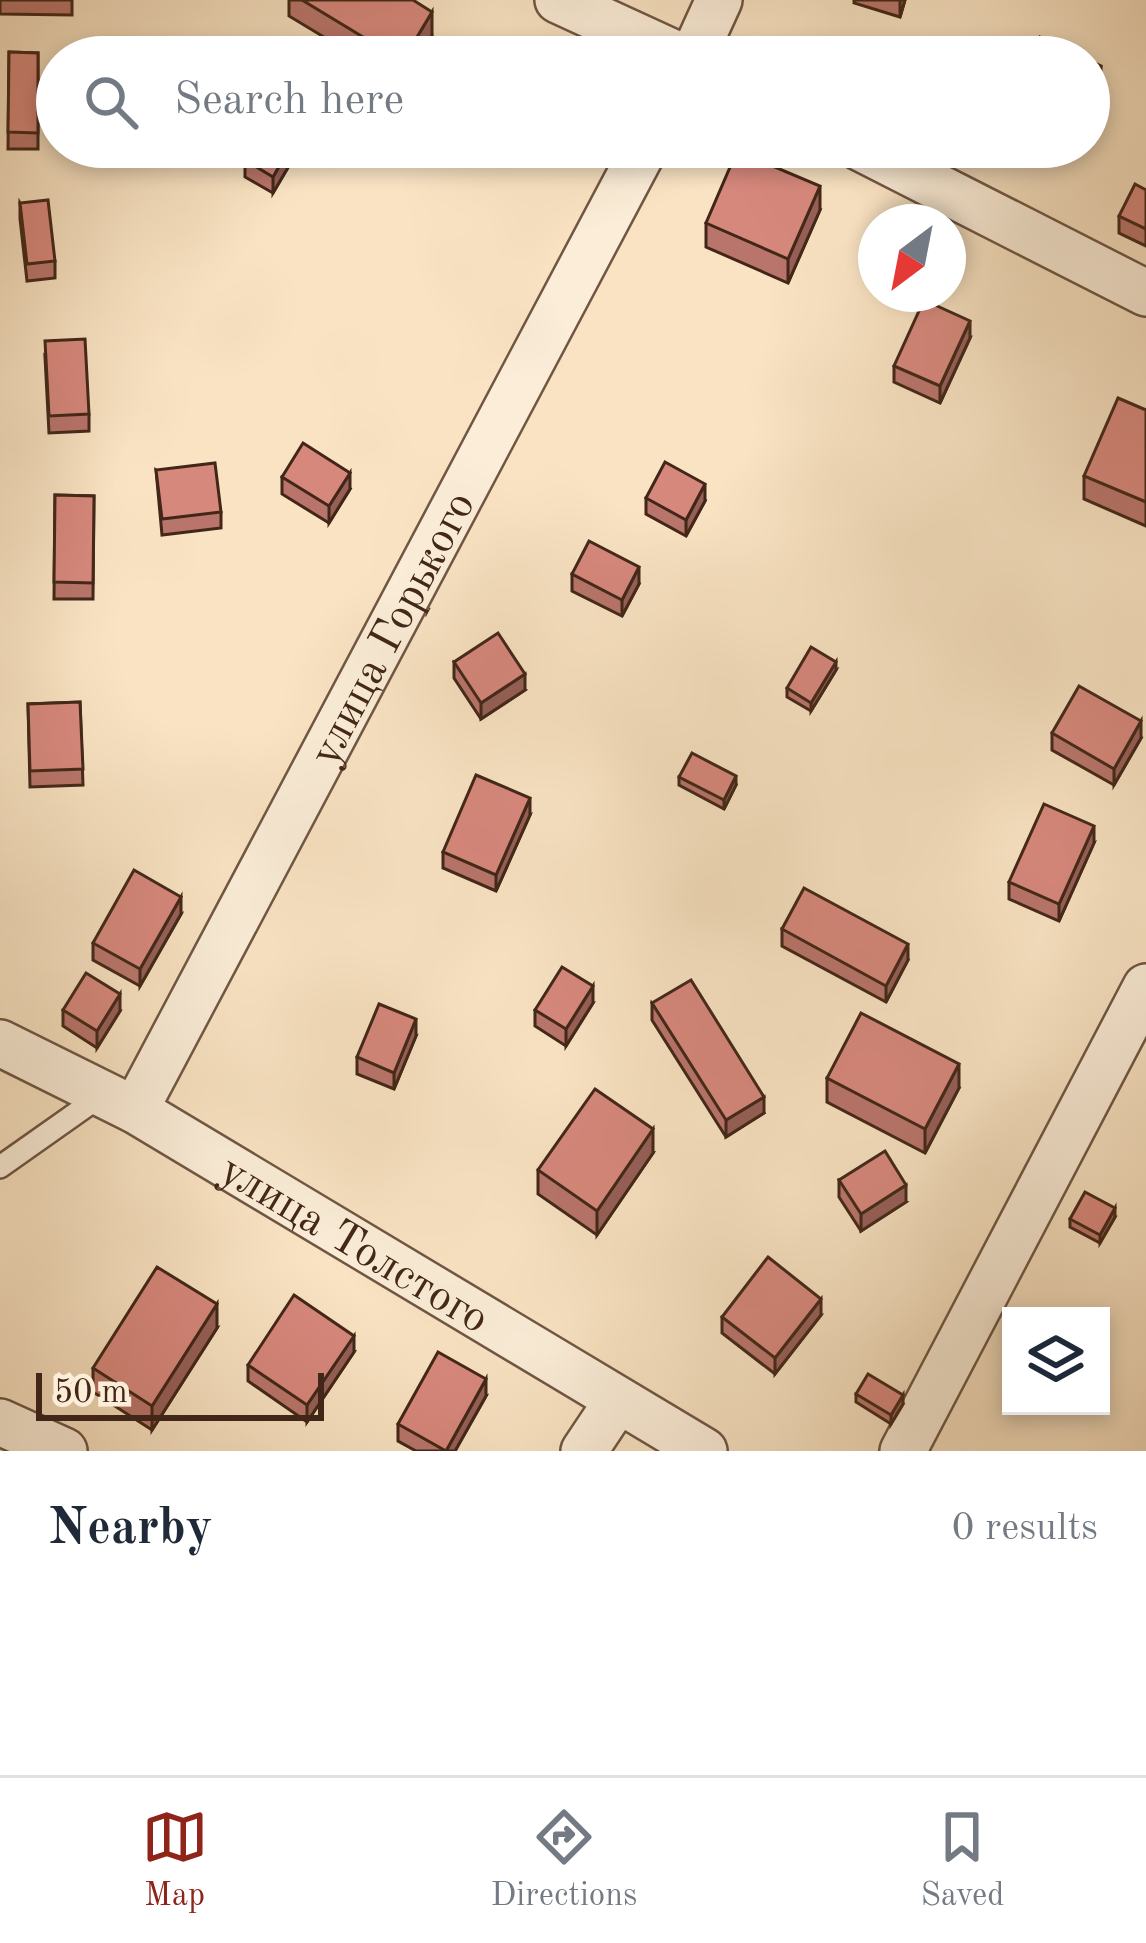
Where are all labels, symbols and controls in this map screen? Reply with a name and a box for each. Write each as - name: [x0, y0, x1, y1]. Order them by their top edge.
- search box: [36, 36, 1110, 168]
- icon: search: [78, 69, 144, 135]
- text: Search here: [174, 79, 404, 124]
- north arrow: [858, 204, 966, 312]
- street label: улица Горького: [304, 485, 485, 774]
- street label: улица Толстого: [211, 1149, 496, 1344]
- map controls: [1002, 1307, 1110, 1415]
- button: layers: [1002, 1307, 1110, 1415]
- scale bar: [36, 1367, 324, 1420]
- text: 50 m: [54, 1377, 128, 1410]
- text: Nearby: [48, 1504, 213, 1555]
- text: 0 results: [952, 1509, 1098, 1548]
- tab: Map: [142, 1804, 208, 1917]
- tab: Directions: [491, 1804, 637, 1917]
- tab: Saved: [920, 1804, 1004, 1917]

